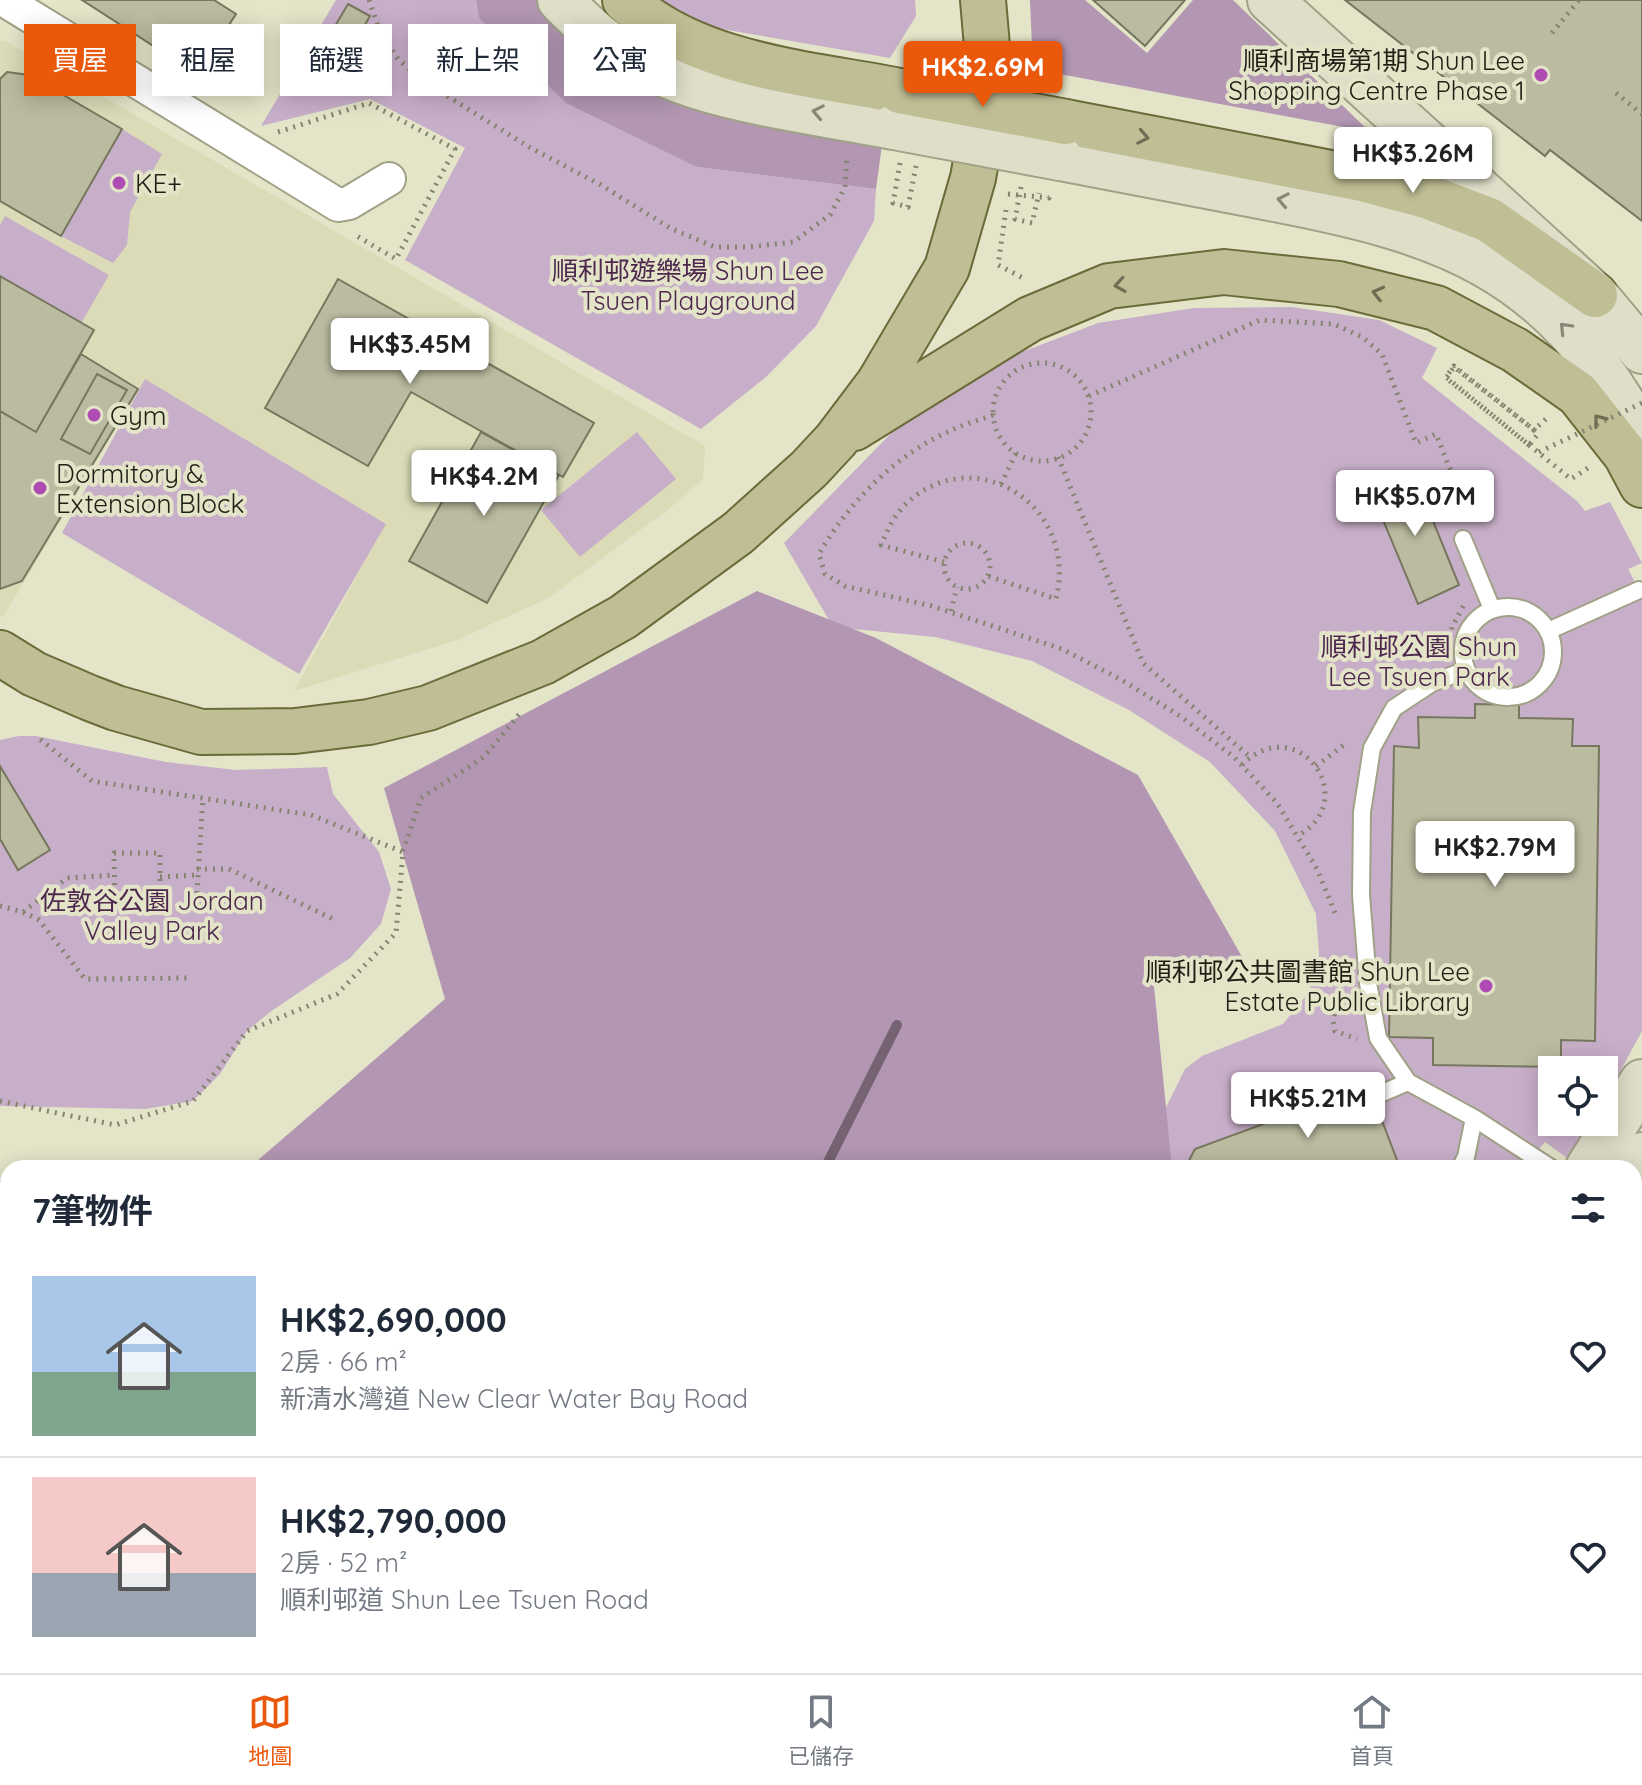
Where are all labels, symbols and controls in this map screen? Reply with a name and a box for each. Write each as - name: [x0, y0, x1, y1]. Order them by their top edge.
- chip: 買屋: [24, 24, 136, 96]
- chip: 租屋: [152, 24, 264, 96]
- chip: 篩選: [280, 24, 392, 96]
- chip: 新上架: [408, 24, 548, 96]
- chip: 公寓: [564, 24, 676, 96]
- pin: HK$2.69M: [900, 41, 1066, 109]
- place label: 順利商場第1期 Shun Lee Shopping Centre Phase 1: [1228, 44, 1525, 107]
- text: HK$2.69M: [922, 50, 1044, 83]
- marker: 順利商場第1期 Shun Lee Shopping Centre Phase 1: [1532, 66, 1550, 84]
- one-way arrow: [812, 104, 825, 121]
- pin: HK$3.26M: [1330, 127, 1496, 195]
- one-way arrow: [1135, 128, 1149, 145]
- text: HK$3.26M: [1352, 136, 1474, 169]
- place label: KE+: [135, 167, 182, 200]
- marker: KE+: [110, 174, 128, 192]
- one-way arrow: [1276, 193, 1290, 210]
- park label: 順利邨遊樂場 Shun Lee Tsuen Playground: [552, 254, 824, 317]
- one-way arrow: [1113, 276, 1127, 293]
- one-way arrow: [1371, 286, 1385, 303]
- pin: HK$3.45M: [327, 318, 493, 386]
- one-way arrow: [1561, 322, 1575, 337]
- text: HK$3.45M: [349, 327, 471, 360]
- place label: Gym: [110, 399, 167, 432]
- marker: Gym: [85, 406, 103, 424]
- one-way arrow: [1594, 414, 1608, 429]
- pin: HK$4.2M: [410, 450, 558, 518]
- place label: Dormitory & Extension Block: [56, 457, 244, 520]
- text: HK$4.2M: [429, 459, 539, 492]
- pin: HK$5.07M: [1332, 470, 1498, 538]
- marker: Dormitory & Extension Block: [31, 479, 49, 497]
- text: HK$5.07M: [1354, 479, 1476, 512]
- park label: 順利邨公園 Shun Lee Tsuen Park: [1321, 630, 1517, 693]
- pin: HK$2.79M: [1412, 821, 1578, 889]
- text: HK$2.79M: [1434, 830, 1556, 863]
- park label: 佐敦谷公園 Jordan Valley Park: [40, 884, 264, 947]
- place label: 順利邨公共圖書館 Shun Lee Estate Public Library: [1145, 955, 1470, 1018]
- marker: 順利邨公共圖書館 Shun Lee Estate Public Library: [1477, 977, 1495, 995]
- map controls: [1538, 1056, 1618, 1136]
- button: locate: [1538, 1056, 1618, 1136]
- pin: HK$5.21M: [1225, 1072, 1391, 1140]
- text: HK$5.21M: [1249, 1081, 1367, 1114]
- icon: filters: [1566, 1186, 1610, 1230]
- text: 7筆物件: [32, 1189, 153, 1232]
- text: HK$2,690,000: [280, 1298, 507, 1341]
- icon: home: [96, 1308, 192, 1404]
- icon: heart: [1566, 1334, 1610, 1378]
- text: 2房 · 66 m²: [280, 1345, 407, 1378]
- text: 新清水灣道 New Clear Water Bay Road: [280, 1382, 748, 1415]
- text: HK$2,790,000: [280, 1499, 507, 1542]
- icon: home: [96, 1509, 192, 1605]
- icon: heart: [1566, 1535, 1610, 1579]
- text: 2房 · 52 m²: [280, 1546, 407, 1579]
- text: 順利邨道 Shun Lee Tsuen Road: [280, 1583, 649, 1616]
- tab: 地圖: [248, 1690, 292, 1770]
- tab: 已儲存: [788, 1690, 854, 1770]
- tab: 首頁: [1350, 1690, 1394, 1770]

